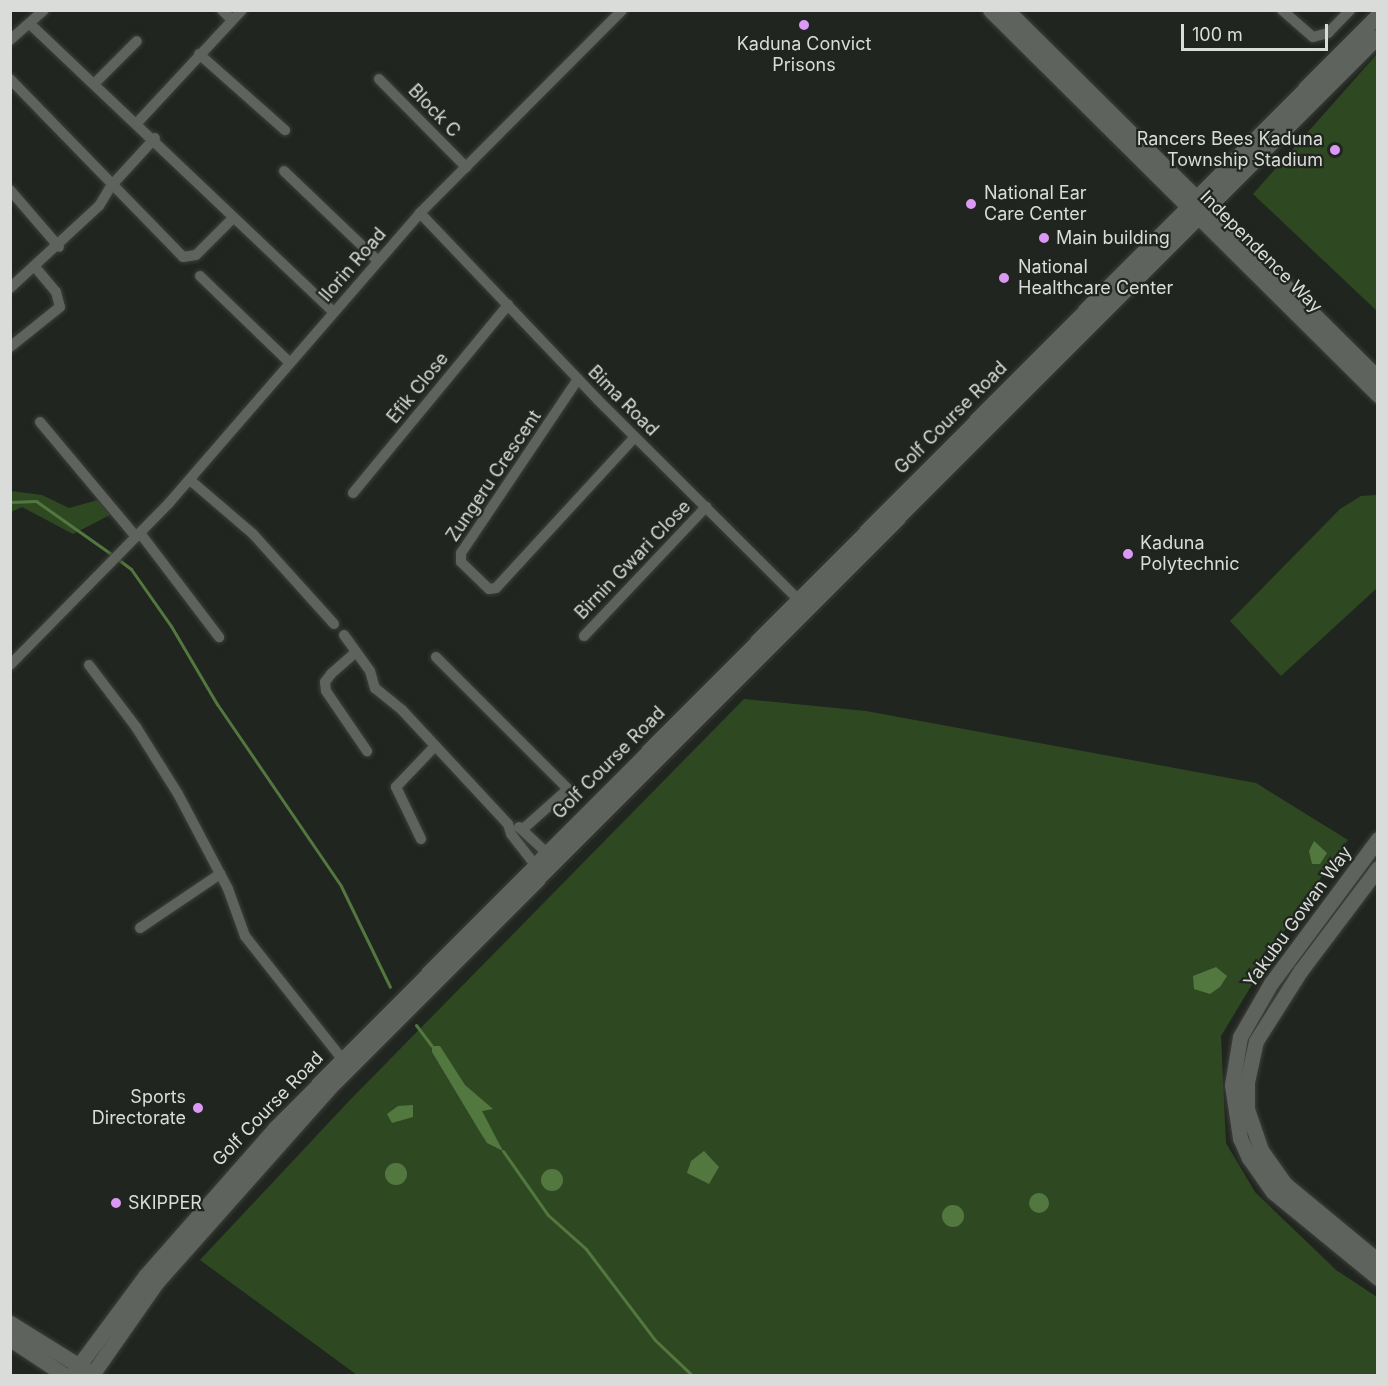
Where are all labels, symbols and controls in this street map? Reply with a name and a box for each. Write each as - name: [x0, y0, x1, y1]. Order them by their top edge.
- scale bar: [1184, 12, 1331, 50]
- marker: Kaduna Convict Prisons: [797, 18, 811, 32]
- text: 100 m: [1192, 24, 1243, 45]
- place label: Kaduna Convict Prisons: [737, 34, 871, 76]
- street label: Block C: [404, 80, 464, 142]
- place label: Rancers Bees Kaduna Township Stadium: [1137, 129, 1323, 172]
- marker: Rancers Bees Kaduna Township Stadium: [1328, 143, 1342, 157]
- place label: National Ear Care Center: [984, 183, 1087, 226]
- street label: Independence Way: [1195, 186, 1327, 318]
- marker: National Ear Care Center: [962, 195, 980, 213]
- street label: Ilorin Road: [315, 224, 391, 306]
- place label: Main building: [1056, 227, 1170, 249]
- marker: Main building: [1037, 231, 1051, 245]
- place label: National Healthcare Center: [1018, 257, 1173, 300]
- marker: National Healthcare Center: [995, 269, 1013, 287]
- street label: Efik Close: [383, 348, 453, 428]
- street label: Golf Course Road: [890, 357, 1012, 479]
- street label: Bima Road: [583, 361, 663, 441]
- street label: Zungeru Crescent: [442, 406, 546, 546]
- street label: Birnin Gwari Close: [571, 496, 695, 624]
- place label: Kaduna Polytechnic: [1140, 533, 1239, 576]
- marker: Kaduna Polytechnic: [1121, 547, 1135, 561]
- street label: Golf Course Road: [548, 702, 670, 824]
- street label: Yakubu Gowan Way: [1239, 842, 1357, 992]
- street label: Golf Course Road: [208, 1047, 328, 1171]
- place label: Sports Directorate: [92, 1087, 186, 1130]
- marker: Sports Directorate: [191, 1101, 205, 1115]
- place label: SKIPPER: [128, 1192, 202, 1214]
- marker: SKIPPER: [109, 1196, 123, 1210]

